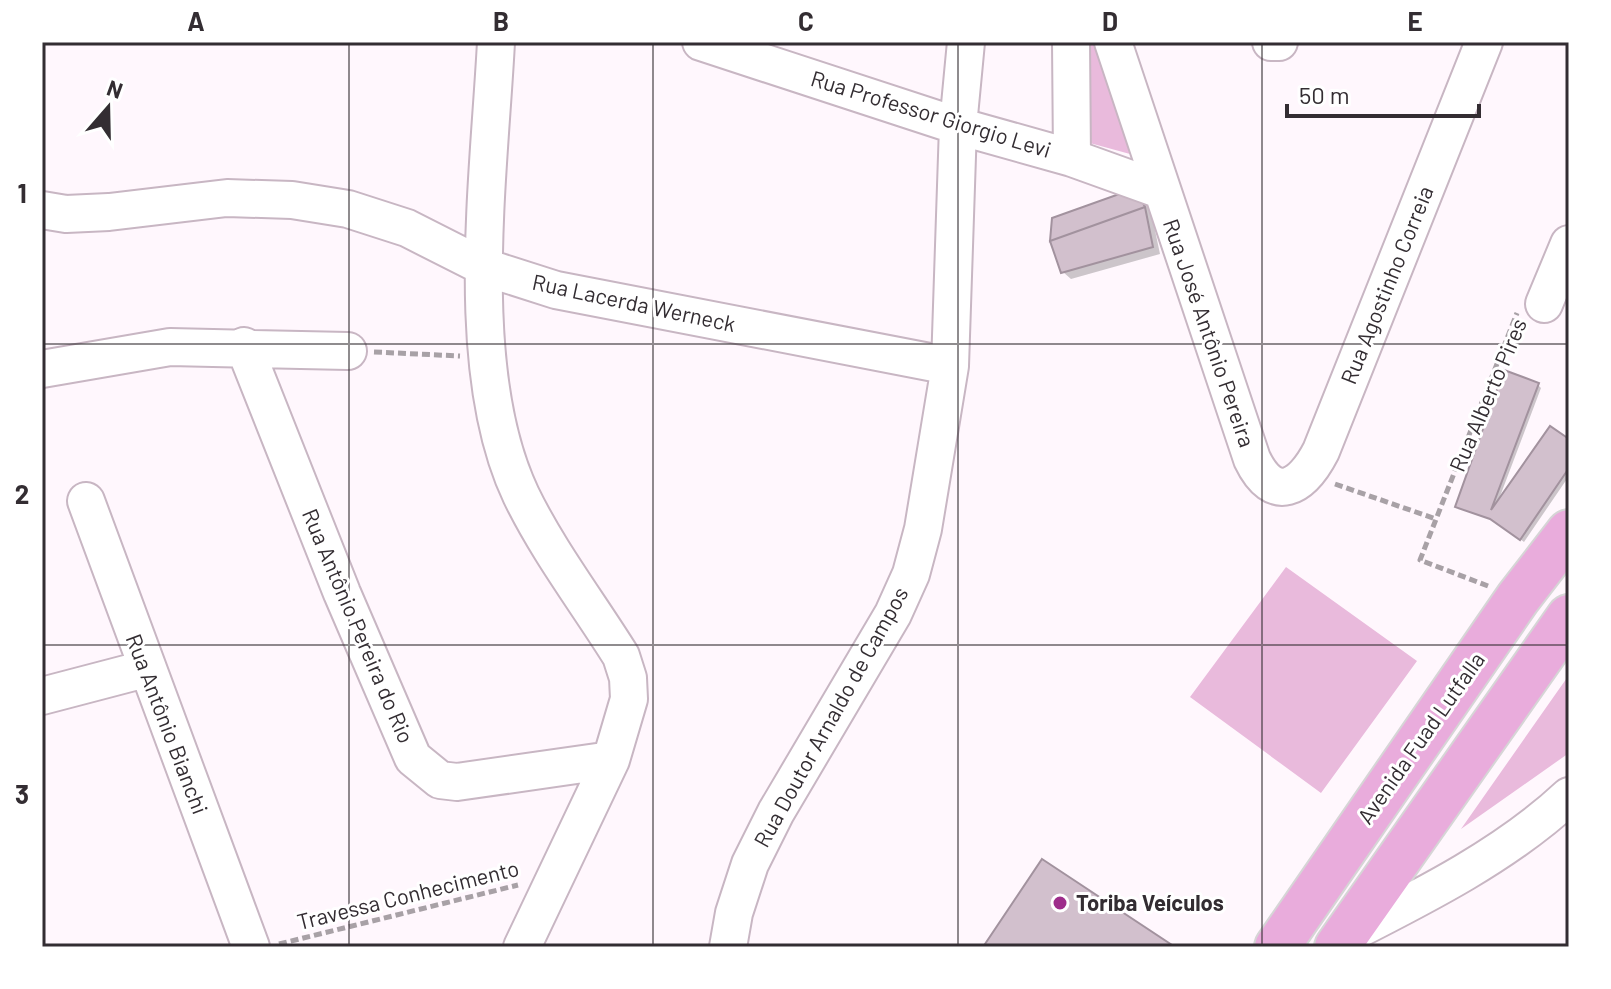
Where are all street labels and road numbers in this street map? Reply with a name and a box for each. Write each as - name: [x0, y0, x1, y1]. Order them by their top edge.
- street label: Rua Professor Giorgio Levi: [808, 64, 1055, 162]
- street label: Rua Agostinho Correia: [1334, 182, 1438, 388]
- street label: Rua José Antônio Pereira: [1159, 215, 1261, 450]
- street label: Rua Lacerda Werneck: [530, 268, 738, 336]
- street label: Rua Alberto Pires: [1443, 314, 1531, 475]
- street label: Rua Antônio Pereira do Rio: [298, 504, 420, 747]
- street label: Rua Doutor Arnaldo de Campos: [748, 582, 913, 851]
- street label: Rua Antônio Bianchi: [122, 630, 214, 817]
- street label: Avenida Fuad Lutfalla: [1351, 647, 1489, 828]
- street label: Travessa Conhecimento: [294, 854, 521, 934]

